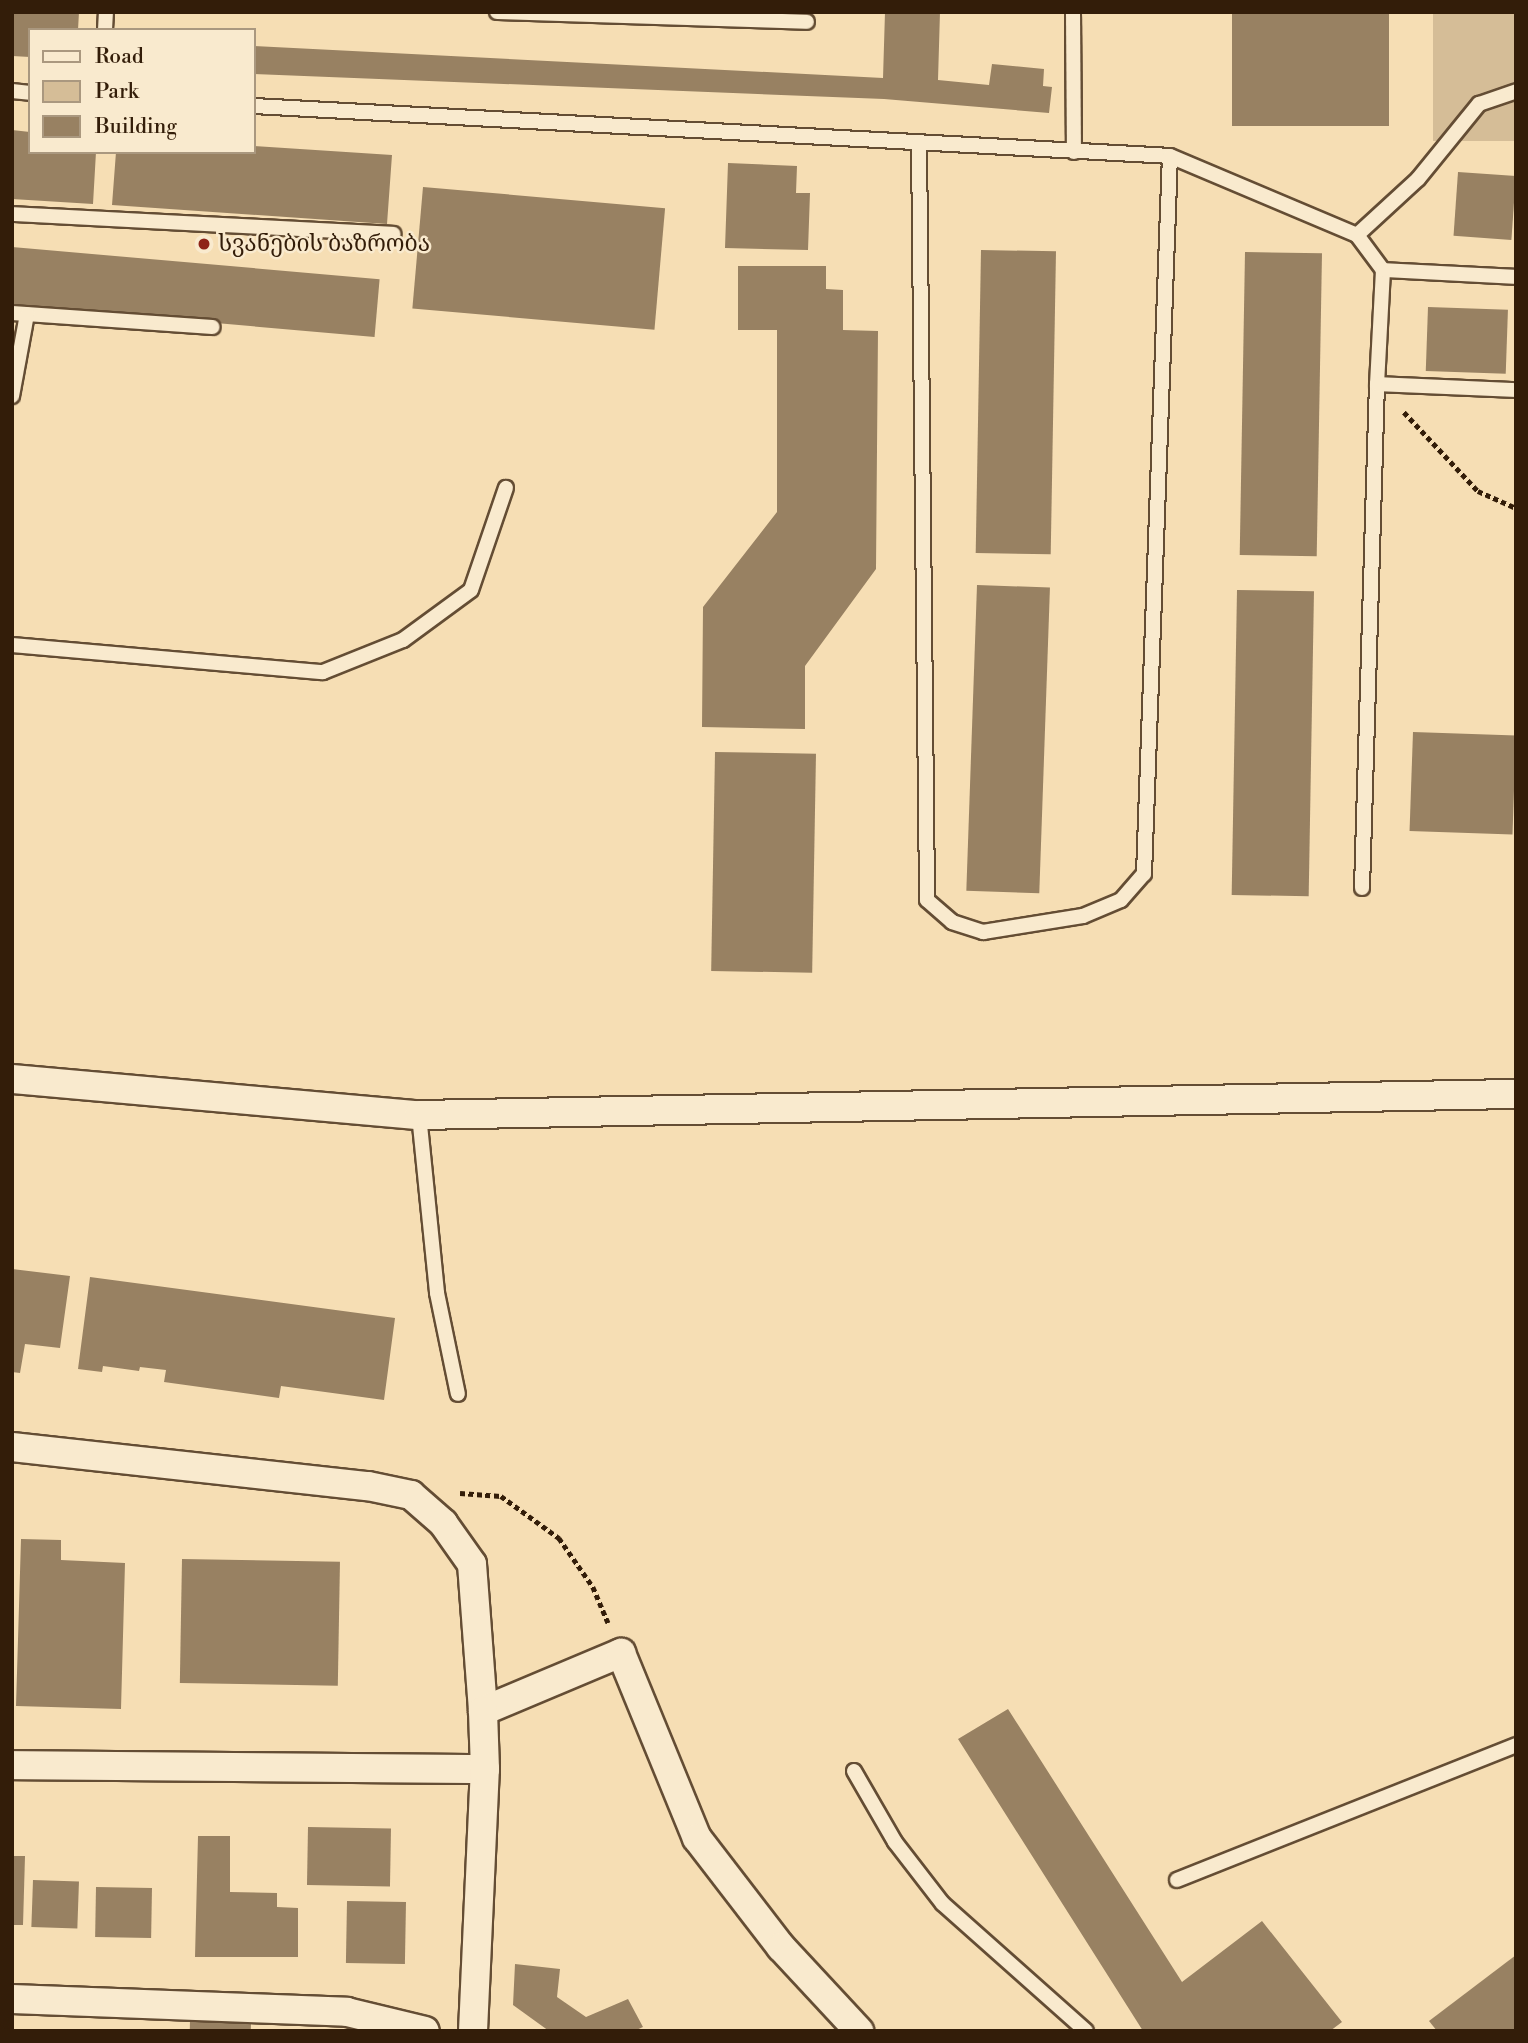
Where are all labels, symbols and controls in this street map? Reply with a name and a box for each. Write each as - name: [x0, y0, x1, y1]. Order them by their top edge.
- legend: [28, 28, 256, 154]
- text: Road: [95, 44, 144, 70]
- text: Park: [95, 79, 139, 105]
- text: Building: [95, 114, 177, 140]
- place label: სვანების ბაზრობა: [218, 230, 430, 258]
- marker: სვანების ბაზრობა: [196, 236, 212, 252]

